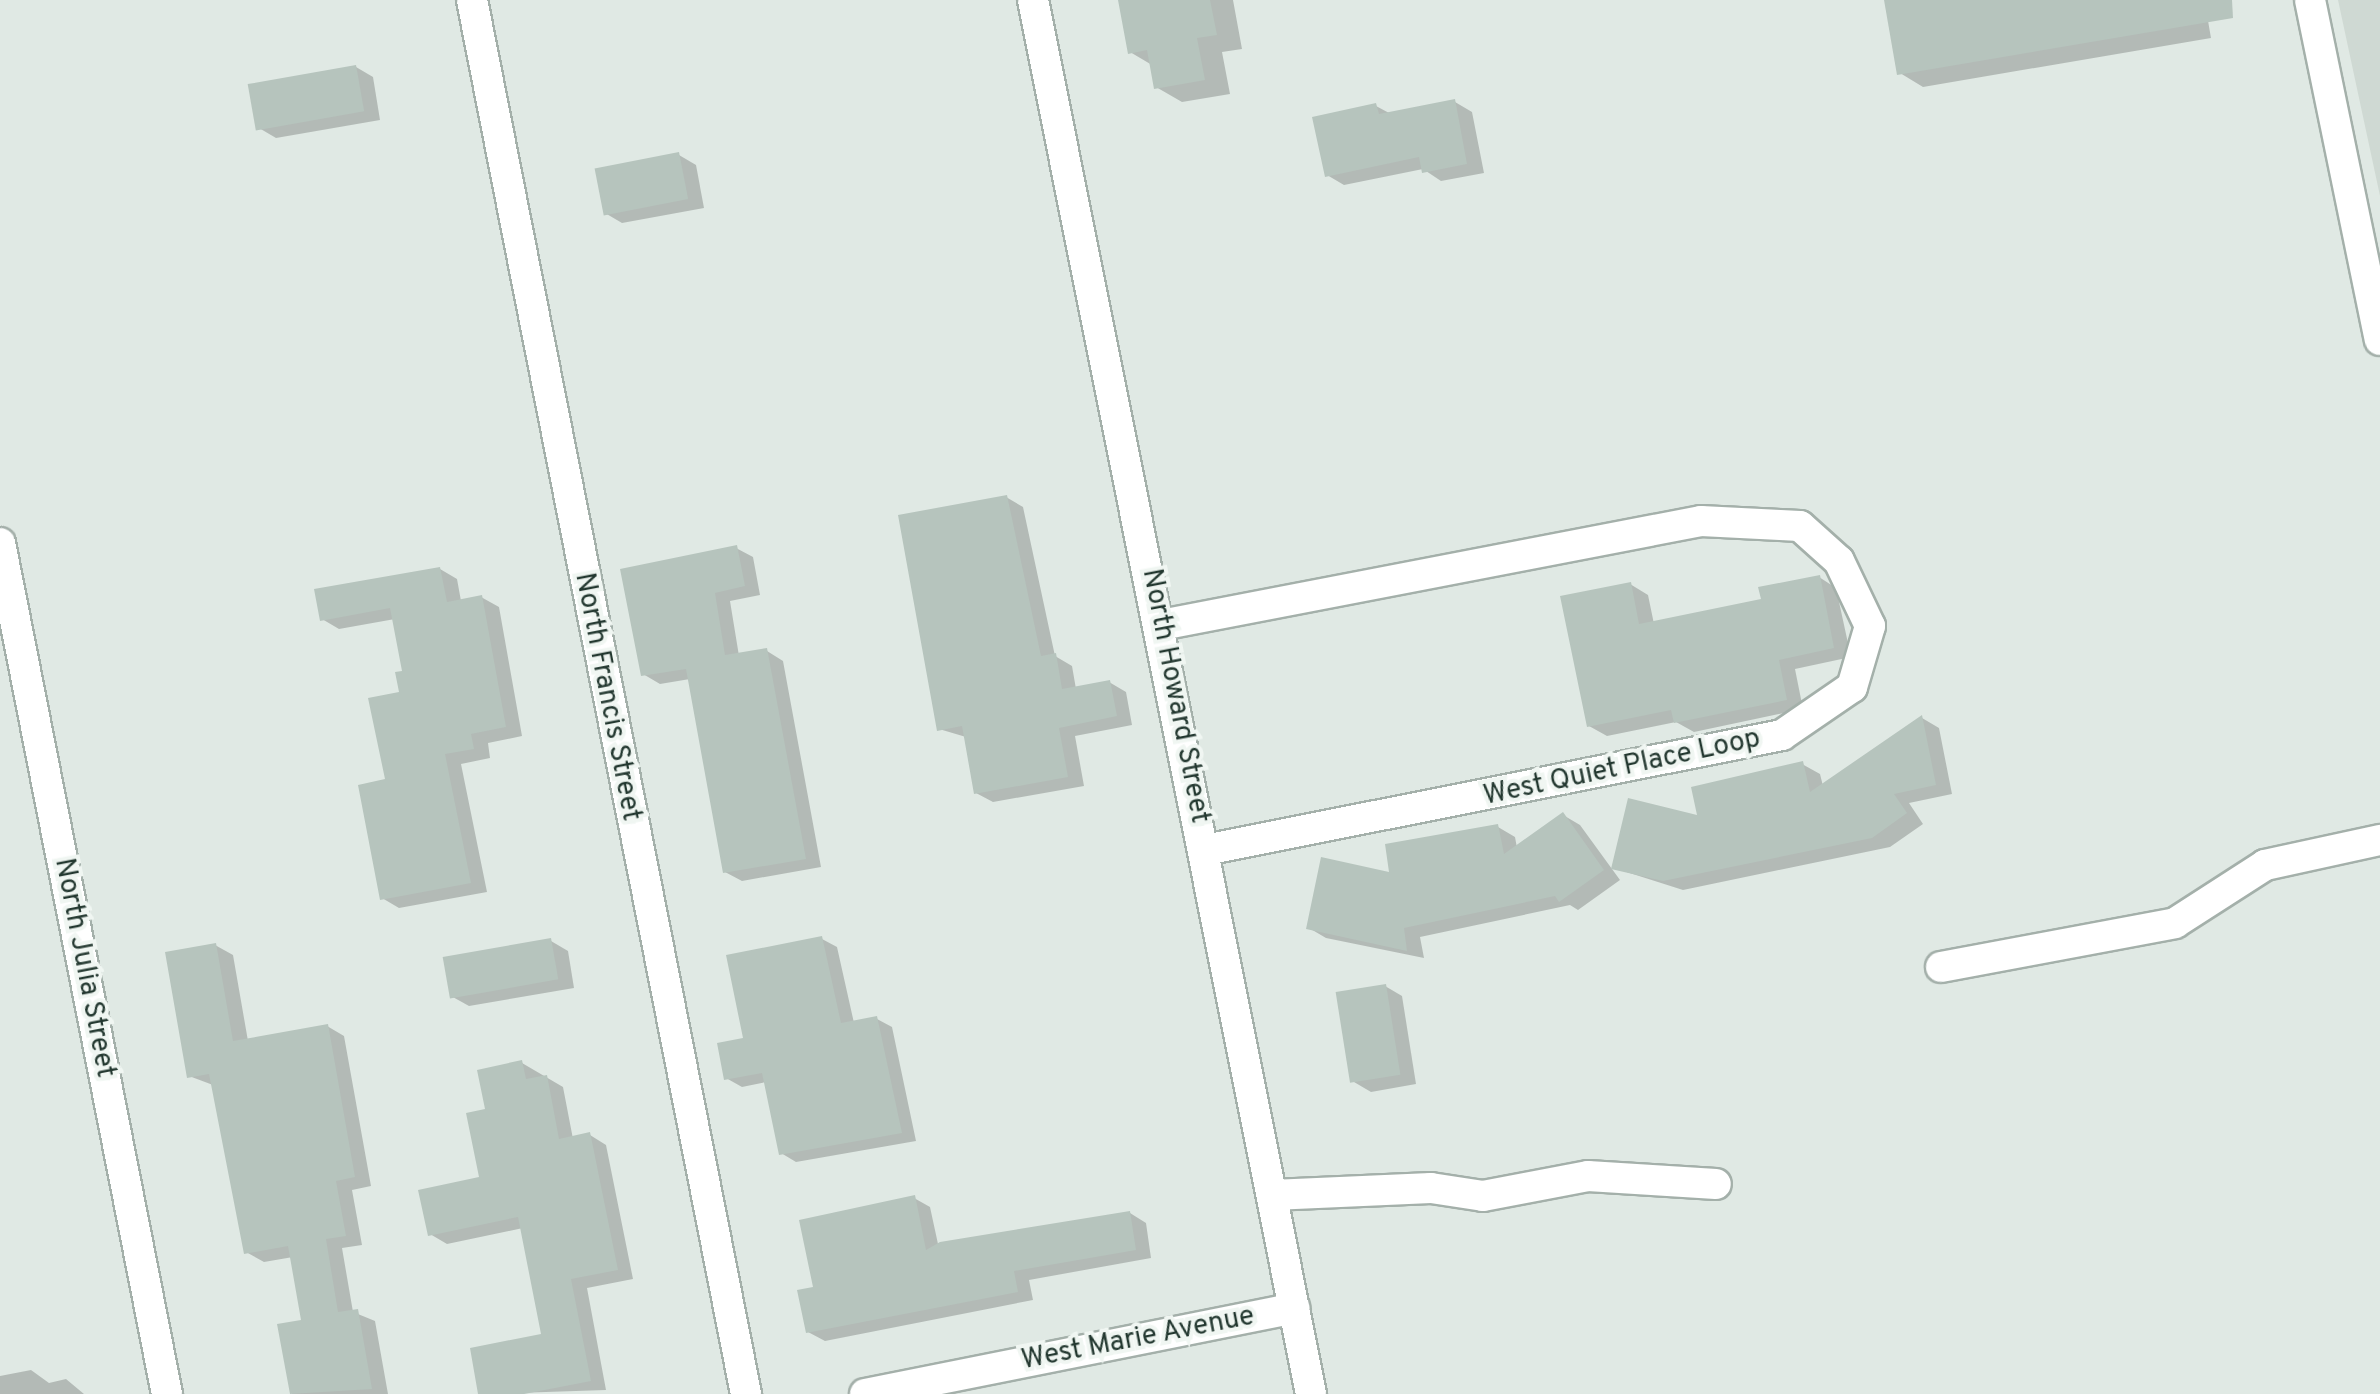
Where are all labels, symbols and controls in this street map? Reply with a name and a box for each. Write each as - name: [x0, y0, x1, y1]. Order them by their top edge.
- street label: North Howard Street: [1134, 566, 1216, 826]
- street label: North Francis Street: [566, 570, 648, 824]
- street label: West Quiet Place Loop: [1481, 722, 1763, 814]
- street label: North Julia Street: [46, 855, 122, 1081]
- street label: West Marie Avenue: [1018, 1300, 1258, 1378]

